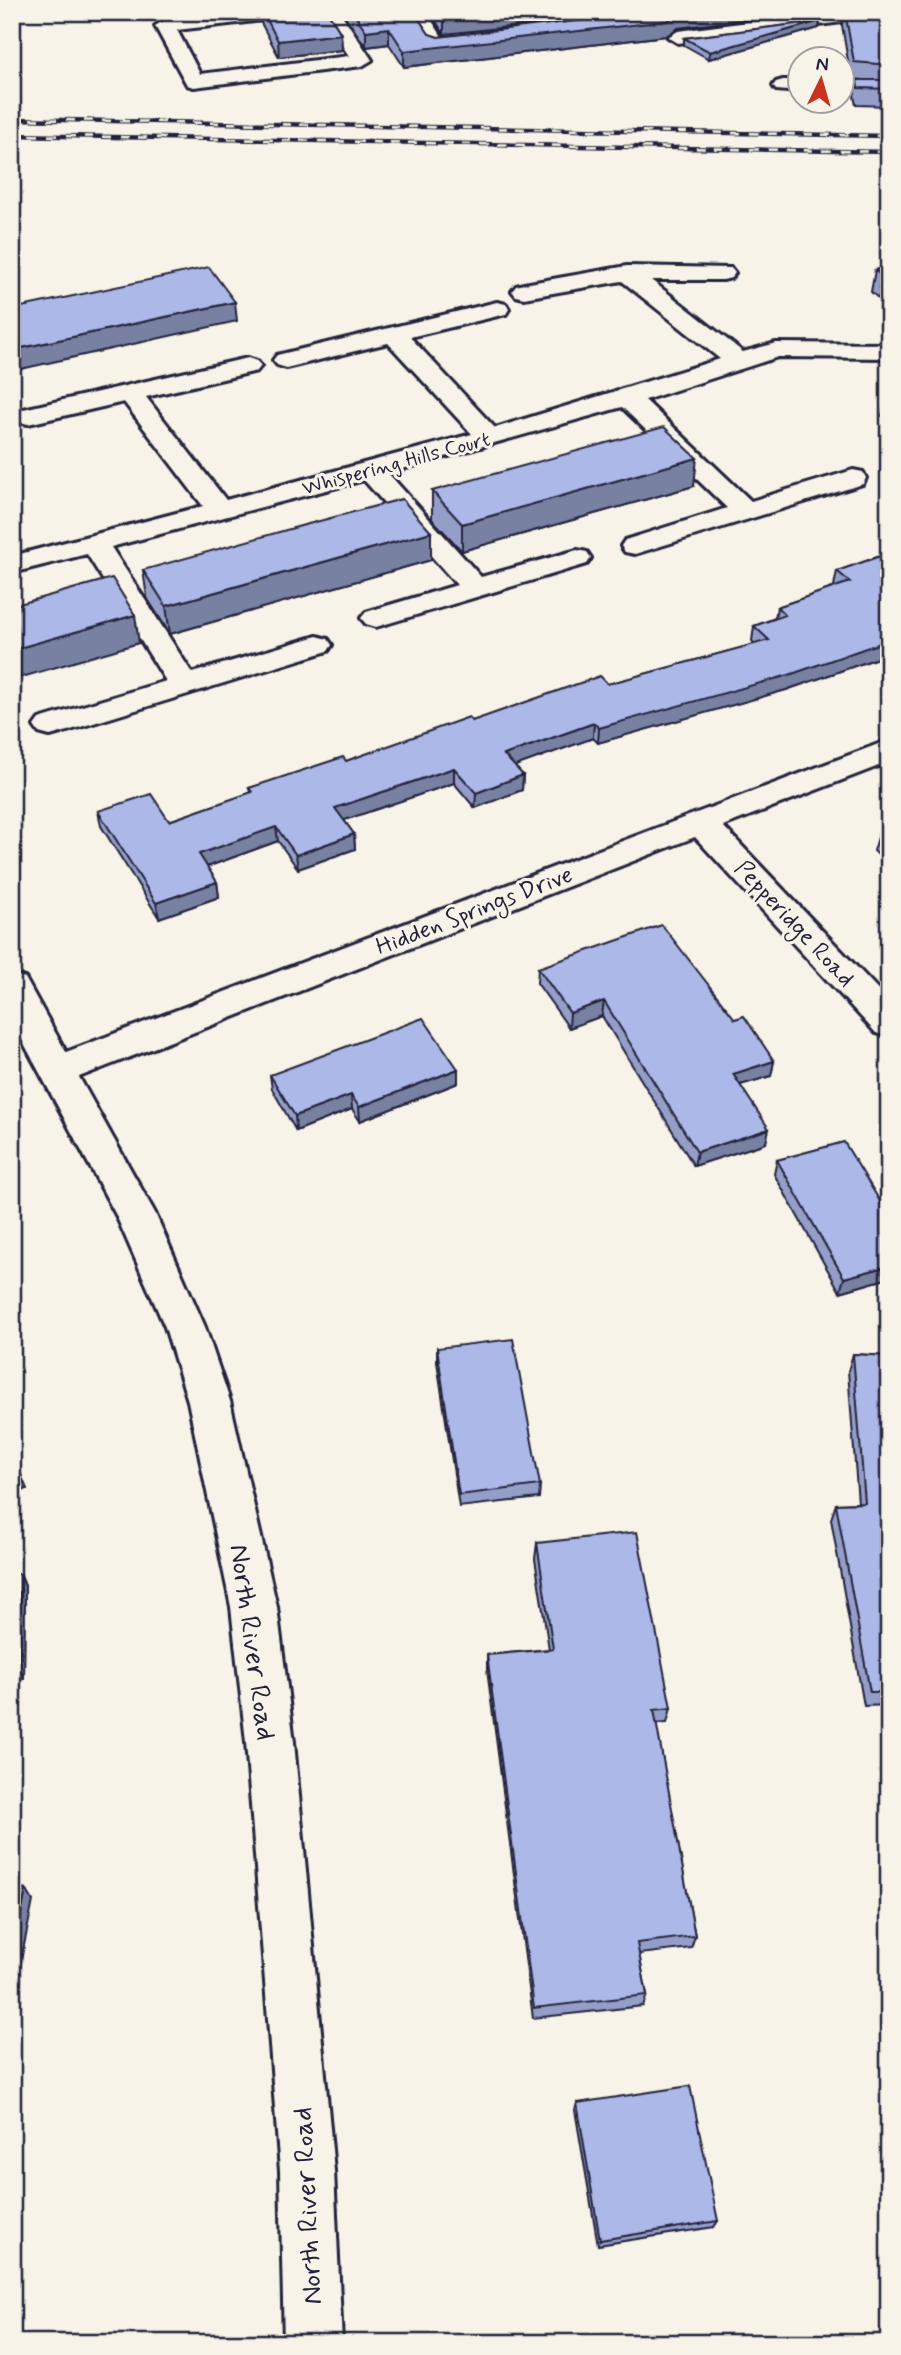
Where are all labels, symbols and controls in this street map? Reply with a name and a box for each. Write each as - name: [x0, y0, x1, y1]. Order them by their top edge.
- north arrow: [786, 46, 856, 116]
- text: N: [815, 52, 830, 78]
- street label: Whispering Hills Court: [299, 425, 493, 503]
- street label: Pepperidge Road: [726, 854, 861, 995]
- street label: Hidden Springs Drive: [372, 860, 578, 965]
- street label: North River Road: [219, 1542, 284, 1743]
- street label: North River Road: [285, 2106, 332, 2306]

